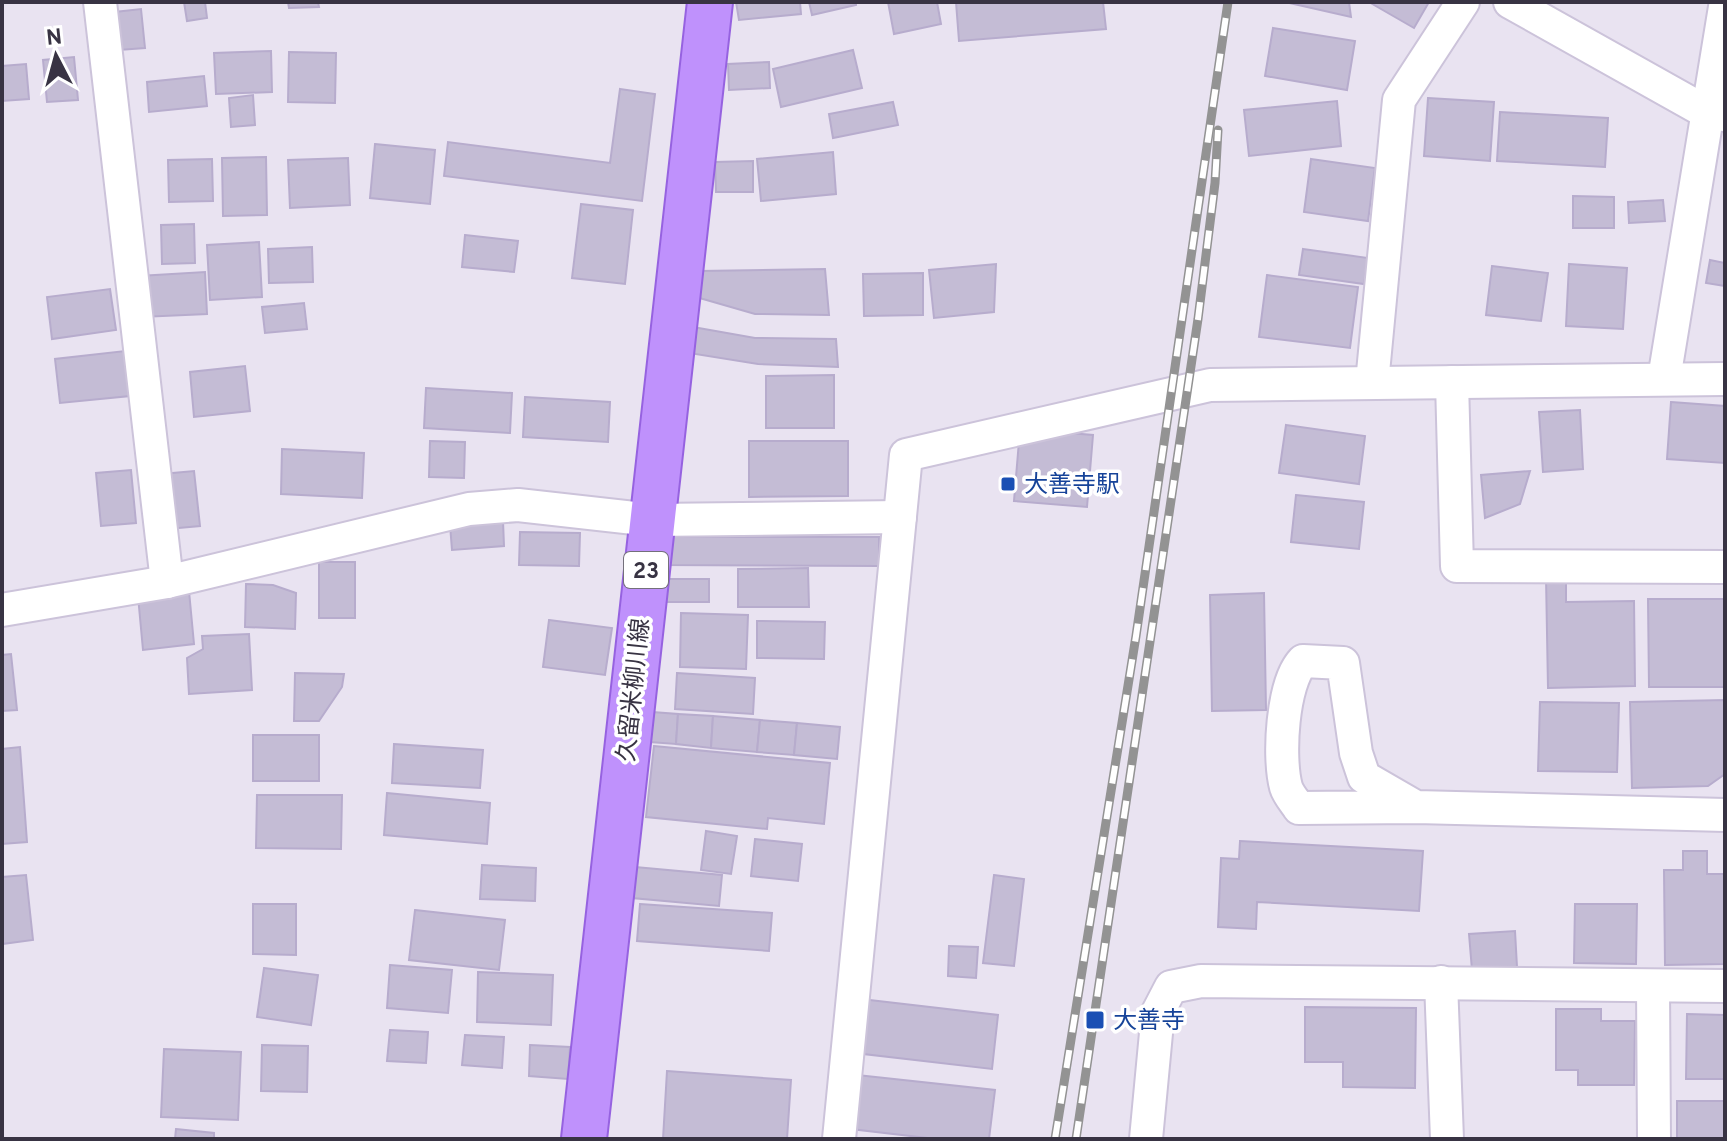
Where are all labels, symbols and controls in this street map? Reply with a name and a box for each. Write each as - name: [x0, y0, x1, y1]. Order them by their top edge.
- north arrow: [16, 16, 96, 96]
- text: N: [45, 24, 63, 53]
- place label: 大善寺駅: [1024, 471, 1120, 501]
- marker: 大善寺駅: [999, 475, 1017, 493]
- road number: 23: [624, 552, 668, 588]
- street label: 久留米柳川線: [613, 617, 657, 763]
- place label: 大善寺: [1113, 1007, 1185, 1037]
- marker: 大善寺: [1084, 1009, 1106, 1031]

